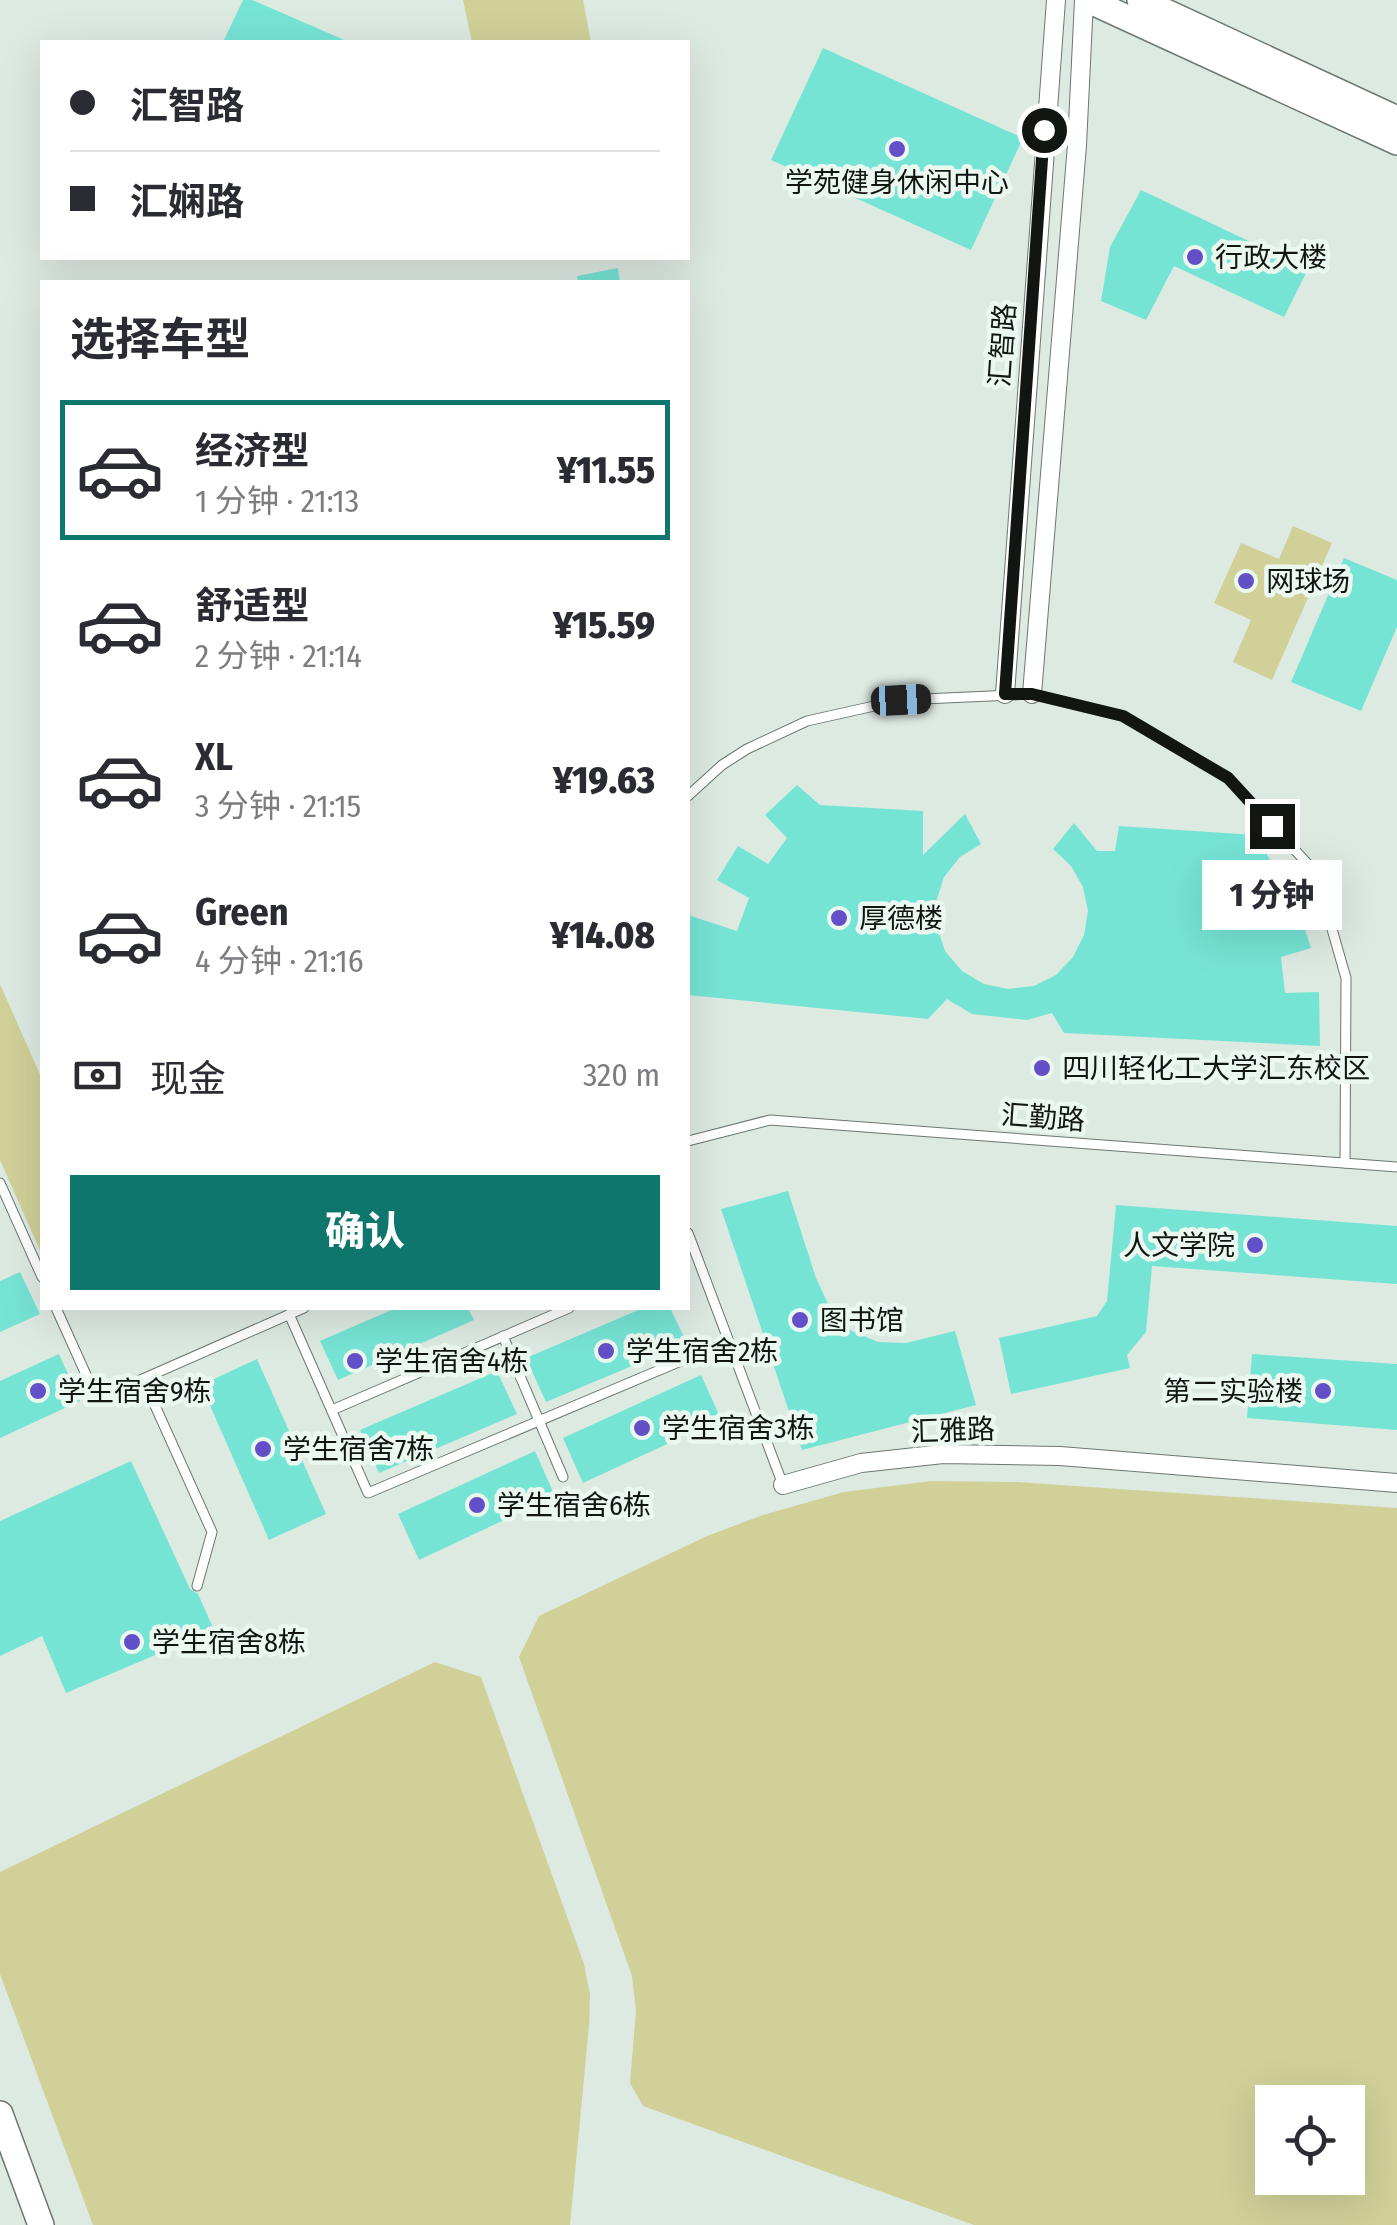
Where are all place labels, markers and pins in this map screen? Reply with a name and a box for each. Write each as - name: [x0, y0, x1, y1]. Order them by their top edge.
- marker: 学苑健身休闲中心: [886, 138, 908, 160]
- place label: 学苑健身休闲中心: [785, 166, 1009, 199]
- place label: 行政大楼: [1215, 241, 1327, 274]
- marker: 行政大楼: [1184, 246, 1206, 268]
- place label: 网球场: [1266, 565, 1350, 598]
- marker: 网球场: [1235, 570, 1257, 592]
- place label: 厚德楼: [859, 902, 943, 935]
- marker: 厚德楼: [828, 907, 850, 929]
- place label: 四川轻化工大学汇东校区: [1062, 1052, 1370, 1085]
- marker: 四川轻化工大学汇东校区: [1031, 1057, 1053, 1079]
- place label: 人文学院: [1123, 1229, 1235, 1262]
- marker: 人文学院: [1244, 1234, 1266, 1256]
- place label: 图书馆: [820, 1304, 904, 1337]
- marker: 图书馆: [789, 1309, 811, 1331]
- place label: 学生宿舍2栋: [626, 1335, 778, 1368]
- marker: 学生宿舍2栋: [595, 1340, 617, 1362]
- place label: 学生宿舍4栋: [375, 1345, 529, 1378]
- marker: 学生宿舍4栋: [344, 1350, 366, 1372]
- place label: 学生宿舍9栋: [58, 1375, 212, 1408]
- place label: 第二实验楼: [1163, 1375, 1303, 1408]
- marker: 学生宿舍9栋: [27, 1380, 49, 1402]
- marker: 第二实验楼: [1312, 1380, 1334, 1402]
- place label: 学生宿舍3栋: [662, 1412, 815, 1445]
- marker: 学生宿舍3栋: [631, 1417, 653, 1439]
- place label: 学生宿舍7栋: [283, 1433, 434, 1466]
- marker: 学生宿舍7栋: [252, 1438, 274, 1460]
- place label: 学生宿舍6栋: [497, 1489, 651, 1522]
- marker: 学生宿舍6栋: [466, 1494, 488, 1516]
- place label: 学生宿舍8栋: [152, 1626, 306, 1659]
- marker: 学生宿舍8栋: [121, 1631, 143, 1653]

